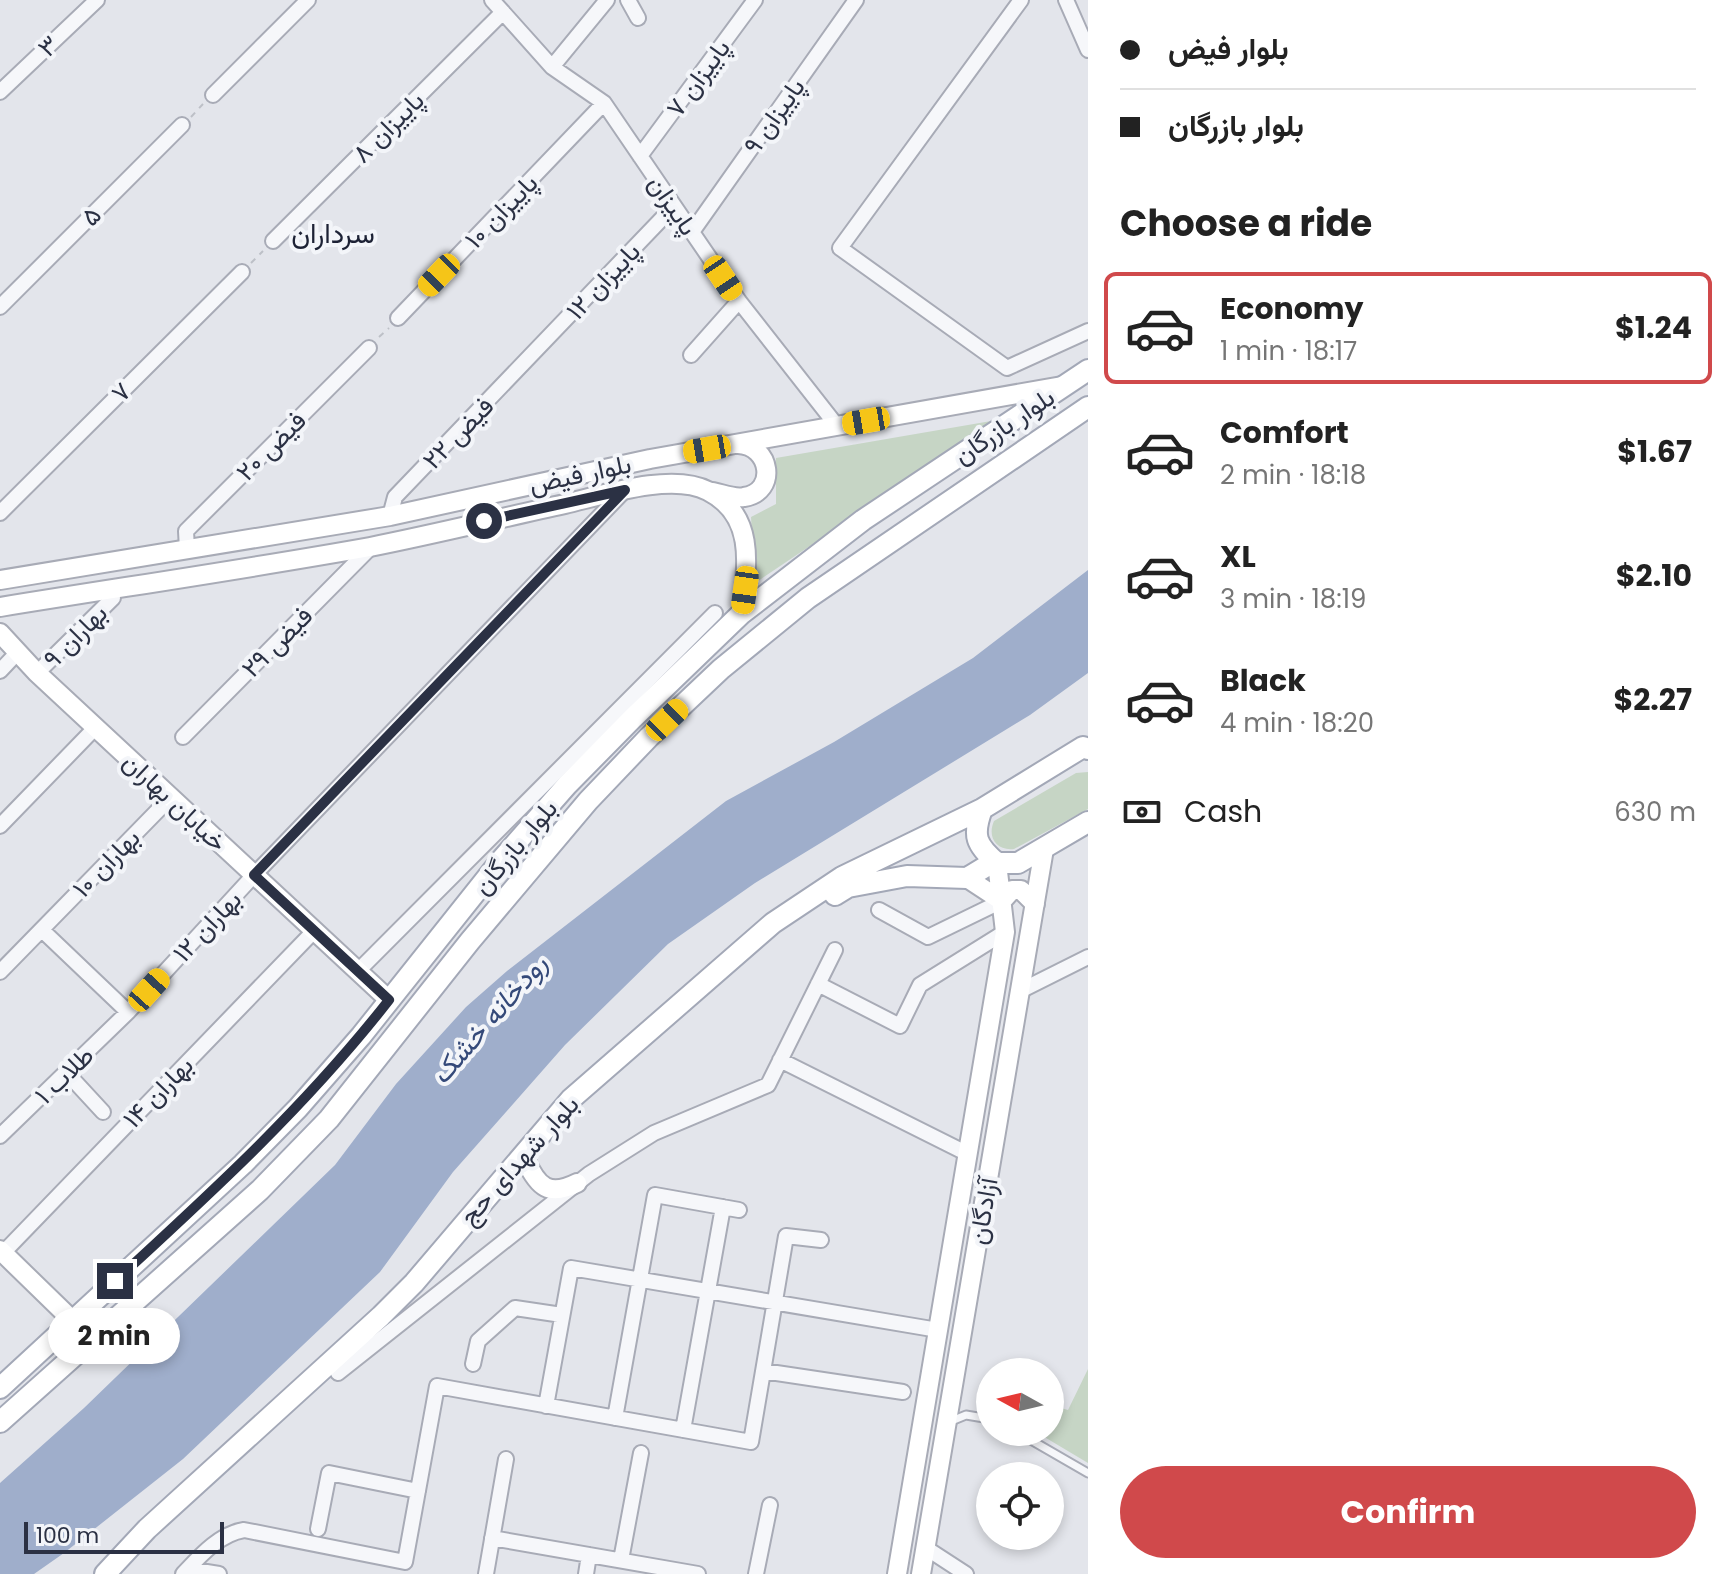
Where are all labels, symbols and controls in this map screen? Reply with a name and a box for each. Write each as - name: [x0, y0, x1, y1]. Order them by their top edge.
- street label: ۳: [29, 27, 67, 65]
- text: بلوار فیض: [1168, 27, 1289, 70]
- street label: پاییزان ۷: [657, 32, 739, 124]
- street label: پاییزان ۹: [735, 71, 813, 161]
- street label: پاییزان ۸: [344, 83, 432, 171]
- text: بلوار بازرگان: [1168, 104, 1304, 147]
- street label: پاییزان ۱۰: [456, 166, 546, 256]
- street label: پاییزان: [640, 168, 706, 242]
- street label: ۵: [73, 198, 109, 234]
- text: Choose a ride: [1120, 198, 1372, 249]
- district label: سرداران: [291, 214, 375, 253]
- street label: پاییزان ۱۲: [558, 234, 648, 328]
- car: [414, 249, 464, 301]
- car: [700, 251, 746, 305]
- text: Economy: [1220, 287, 1364, 330]
- icon: car: [1124, 292, 1196, 364]
- text: $1.24: [1615, 306, 1692, 349]
- text: 1 min · 18:17: [1220, 333, 1357, 369]
- street label: ۷: [103, 374, 139, 410]
- street label: بلوار بازرگان: [946, 379, 1062, 473]
- street label: فیض ۲۲: [414, 389, 502, 477]
- street label: فیض ۲۰: [228, 403, 314, 489]
- car: [840, 405, 892, 437]
- text: Comfort: [1220, 411, 1349, 454]
- icon: car: [1124, 416, 1196, 488]
- text: $1.67: [1617, 430, 1692, 473]
- car: [681, 433, 733, 465]
- street label: بلوار فیض: [526, 446, 634, 502]
- text: 2 min · 18:18: [1220, 457, 1366, 493]
- route start: [466, 503, 502, 539]
- text: XL: [1220, 535, 1256, 578]
- icon: car: [1124, 540, 1196, 612]
- text: $2.10: [1616, 554, 1692, 597]
- car: [730, 565, 760, 615]
- text: 3 min · 18:19: [1220, 581, 1366, 617]
- street label: بهاران ۹: [35, 596, 115, 676]
- street label: فیض ۲۹: [233, 598, 321, 686]
- text: Black: [1220, 659, 1306, 702]
- icon: car: [1124, 664, 1196, 736]
- text: $2.27: [1613, 678, 1692, 721]
- car: [641, 695, 693, 745]
- text: 4 min · 18:20: [1220, 705, 1374, 741]
- street label: خیابان بهاران: [115, 744, 235, 860]
- icon: cash: [1120, 790, 1164, 834]
- text: Cash: [1184, 790, 1262, 833]
- street label: بلوار بازرگان: [464, 791, 566, 903]
- text: 630 m: [1614, 794, 1696, 830]
- street label: بهاران ۱۰: [64, 820, 148, 906]
- street label: بهاران ۱۲: [164, 882, 250, 970]
- water label: رودخانه خشک: [422, 945, 557, 1092]
- car: [124, 964, 174, 1016]
- street label: طلاب ۱: [26, 1038, 102, 1112]
- street label: بهاران ۱۴: [115, 1048, 201, 1136]
- street label: بلوار شهدای حج: [451, 1087, 587, 1233]
- street label: آزادگان: [959, 1173, 1007, 1247]
- route end: [97, 1263, 133, 1299]
- callout: 2 min: [49, 1309, 181, 1365]
- text: 2 min: [77, 1318, 151, 1354]
- north arrow: [976, 1358, 1064, 1446]
- map controls: [976, 1358, 1064, 1550]
- button: locate: [976, 1462, 1064, 1550]
- button: Confirm: [1120, 1466, 1696, 1558]
- scale bar: [24, 1518, 224, 1554]
- text: 100 m: [36, 1520, 99, 1551]

